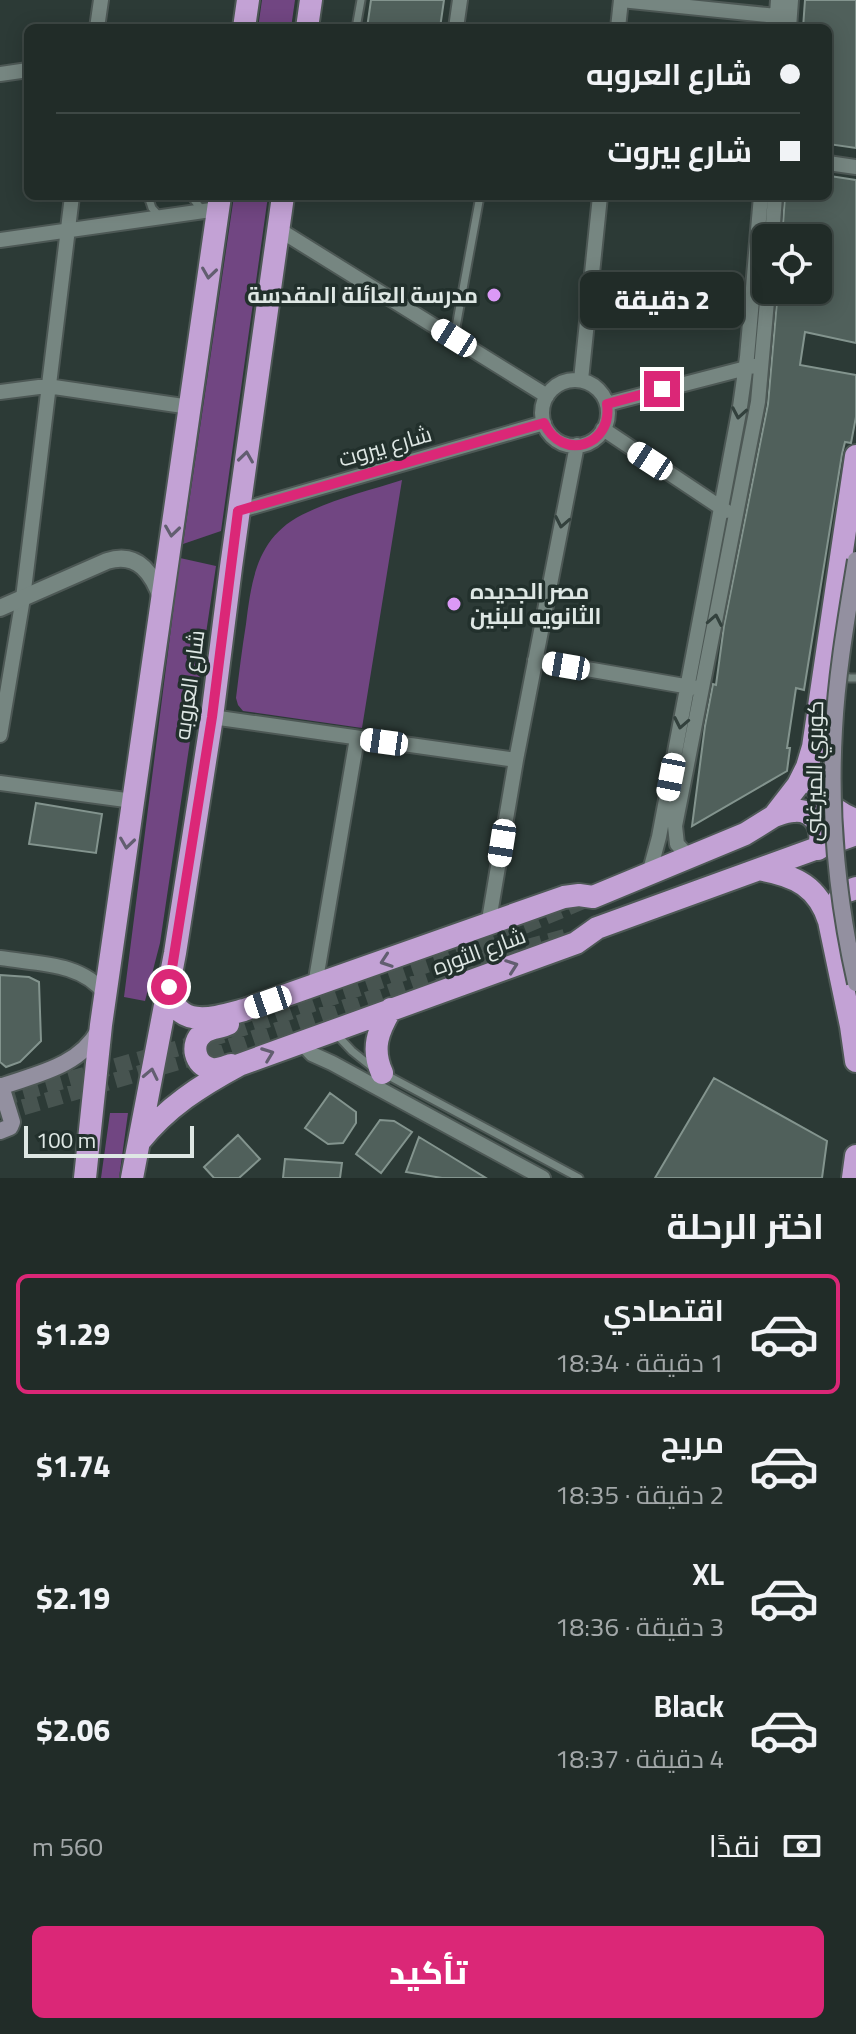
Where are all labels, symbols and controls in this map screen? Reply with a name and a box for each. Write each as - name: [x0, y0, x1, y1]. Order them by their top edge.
- text: شارع العروبه: [586, 46, 752, 102]
- text: شارع بيروت: [608, 123, 752, 179]
- map controls: [752, 224, 832, 304]
- button: locate: [752, 224, 832, 304]
- one-way arrow: [201, 266, 218, 280]
- callout: 2 دقيقة: [580, 273, 744, 329]
- place label: مدرسة العائلة المقدسة: [247, 274, 478, 316]
- text: 2 دقيقة: [614, 275, 710, 324]
- marker: مدرسة العائلة المقدسة: [485, 286, 503, 304]
- car: [427, 315, 481, 361]
- route end: [644, 371, 680, 407]
- one-way arrow: [732, 406, 749, 420]
- street label: شارع بيروت: [333, 413, 437, 479]
- car: [623, 438, 677, 484]
- one-way arrow: [237, 450, 254, 464]
- one-way arrow: [554, 515, 571, 529]
- one-way arrow: [164, 524, 181, 537]
- place label: مصر الجديده الثانويه للبنين: [470, 570, 601, 637]
- marker: مصر الجديده الثانويه للبنين: [445, 595, 463, 613]
- one-way arrow: [706, 613, 723, 626]
- street label: شارع العروبه: [161, 627, 217, 743]
- car: [540, 650, 592, 682]
- street label: كوبري الميرغنى: [792, 700, 836, 842]
- one-way arrow: [673, 717, 690, 730]
- car: [359, 727, 409, 757]
- car: [655, 751, 687, 803]
- car: [486, 817, 518, 869]
- one-way arrow: [119, 837, 136, 850]
- street label: شارع الثوره: [426, 915, 532, 987]
- one-way arrow: [380, 951, 394, 967]
- one-way arrow: [505, 959, 519, 976]
- route start: [151, 969, 187, 1005]
- car: [241, 983, 295, 1021]
- one-way arrow: [260, 1047, 274, 1064]
- one-way arrow: [142, 1067, 159, 1081]
- text: 100 m: [36, 1119, 96, 1161]
- scale bar: [24, 1122, 194, 1158]
- text: اختر الرحلة: [667, 1192, 824, 1260]
- text: اقتصادي: [603, 1282, 724, 1338]
- icon: car: [748, 1298, 820, 1370]
- text: $1.29: [36, 1306, 110, 1362]
- text: 1 دقيقة · 18:34: [555, 1338, 724, 1387]
- text: مريح: [661, 1414, 724, 1470]
- icon: car: [748, 1430, 820, 1502]
- text: $1.74: [36, 1438, 110, 1494]
- text: 2 دقيقة · 18:35: [555, 1470, 724, 1519]
- text: XL: [693, 1546, 724, 1602]
- icon: car: [748, 1562, 820, 1634]
- text: $2.19: [36, 1570, 110, 1626]
- text: 3 دقيقة · 18:36: [555, 1602, 724, 1651]
- text: Black: [654, 1678, 724, 1734]
- icon: car: [748, 1694, 820, 1766]
- text: $2.06: [36, 1702, 110, 1758]
- text: 4 دقيقة · 18:37: [555, 1734, 724, 1783]
- text: نقدًا: [709, 1818, 760, 1874]
- text: 560 m: [32, 1822, 103, 1871]
- icon: cash: [780, 1824, 824, 1868]
- button: تأكيد: [32, 1926, 824, 2018]

